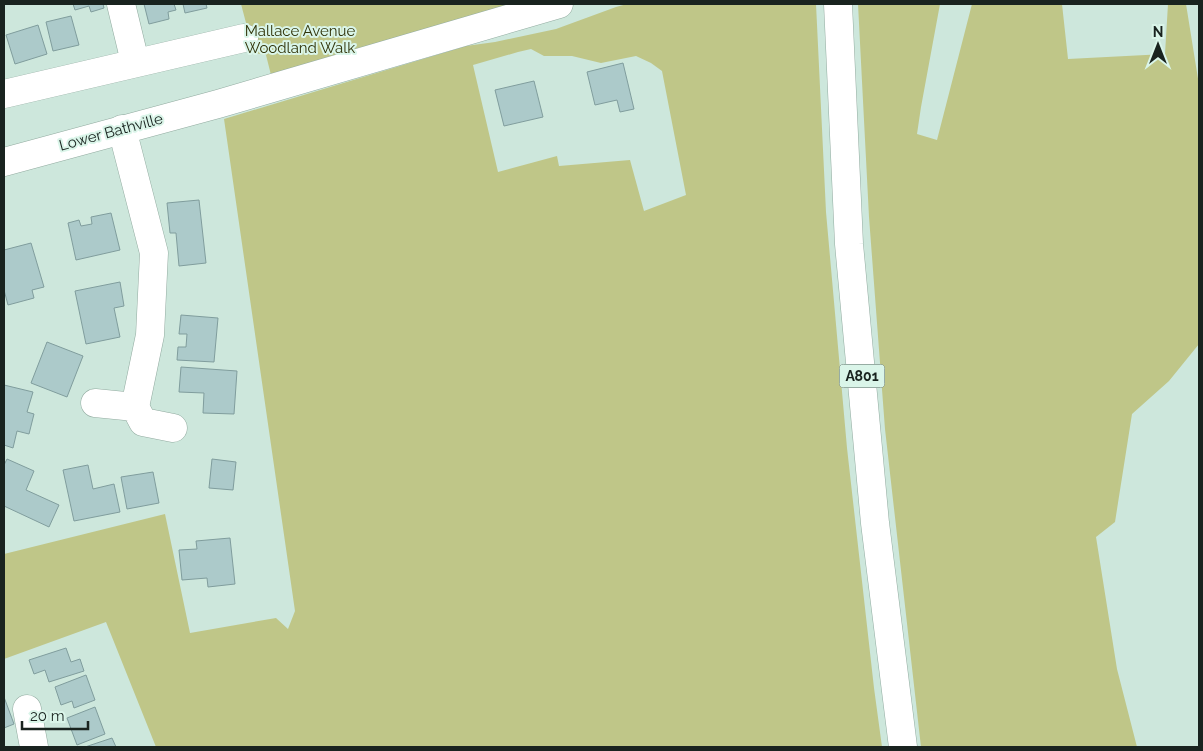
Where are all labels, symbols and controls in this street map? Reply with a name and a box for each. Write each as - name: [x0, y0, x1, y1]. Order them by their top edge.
- north arrow: [1133, 20, 1183, 70]
- park label: Mallace Avenue Woodland Walk: [245, 22, 355, 57]
- text: N: [1153, 24, 1163, 40]
- street label: Lower Bathville: [57, 109, 165, 154]
- road number: A801: [840, 364, 884, 388]
- scale bar: [22, 698, 89, 730]
- text: 20 m: [30, 707, 65, 725]

